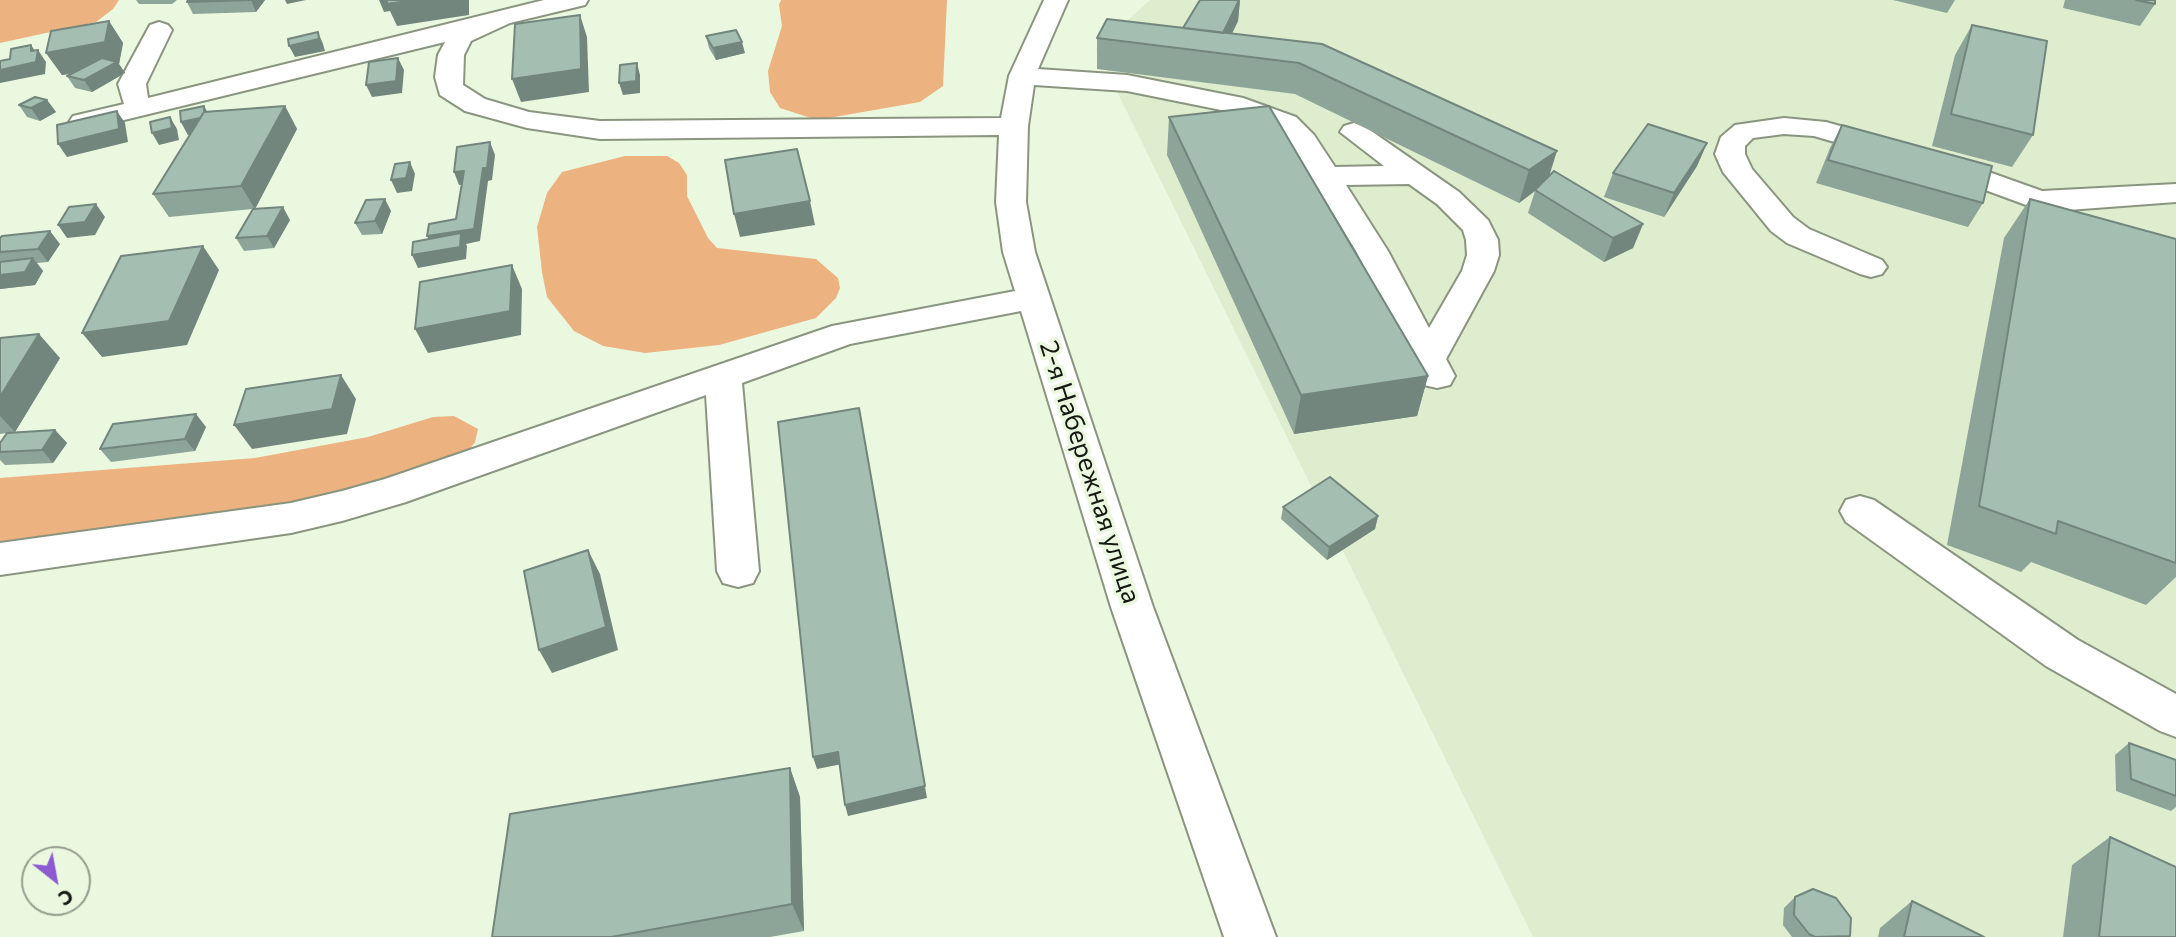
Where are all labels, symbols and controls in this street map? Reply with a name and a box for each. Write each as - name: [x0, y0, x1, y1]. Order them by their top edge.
- street label: 2-я Набережная улица: [1033, 337, 1147, 607]
- north arrow: [21, 846, 91, 916]
- text: С: [55, 885, 78, 911]

